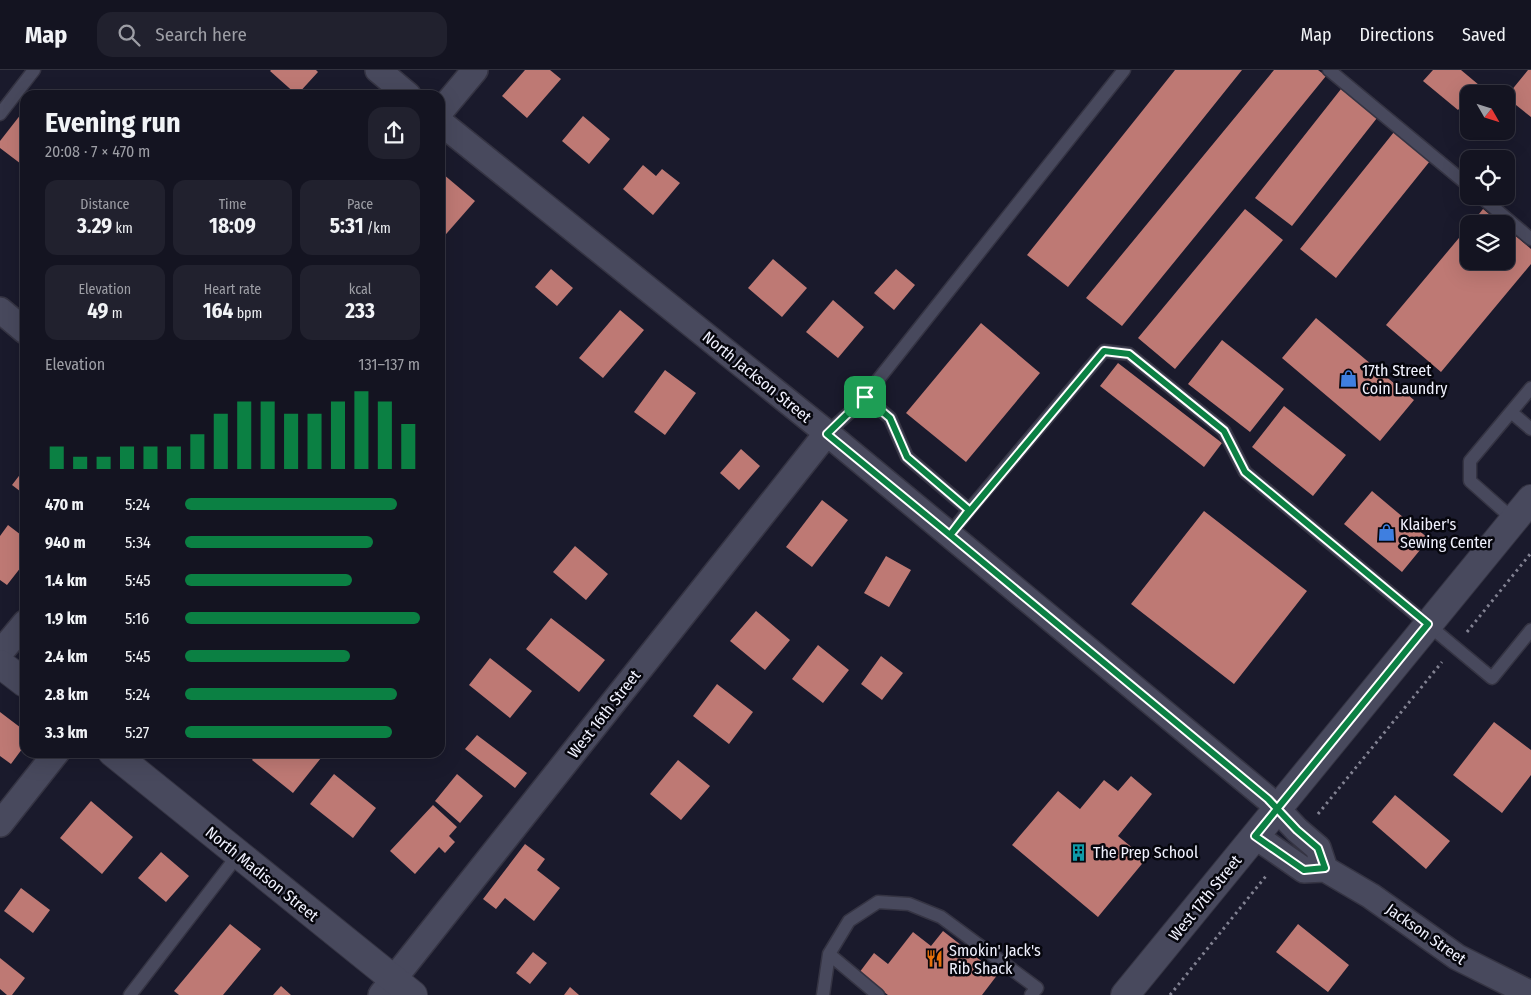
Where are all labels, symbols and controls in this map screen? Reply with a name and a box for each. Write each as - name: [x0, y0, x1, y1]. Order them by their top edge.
- search box: [97, 12, 447, 57]
- text: Map: [25, 21, 67, 49]
- icon: search: [115, 21, 143, 49]
- text: Search here: [155, 23, 247, 46]
- text: Map: [1300, 24, 1332, 46]
- text: Directions: [1360, 24, 1434, 46]
- text: Saved: [1462, 24, 1506, 46]
- north arrow: [1460, 85, 1515, 140]
- map controls: [1460, 85, 1515, 270]
- text: Evening run: [45, 106, 181, 139]
- button: share: [368, 107, 420, 159]
- text: 20:08 · 7 × 470 m: [45, 142, 150, 161]
- button: locate: [1460, 150, 1515, 205]
- text: Distance: [80, 196, 129, 213]
- text: Time: [219, 196, 246, 213]
- text: Pace: [347, 196, 373, 213]
- text: 3.29: [77, 213, 112, 239]
- text: 18:09: [209, 213, 256, 239]
- text: 5:31: [330, 213, 364, 239]
- button: layers: [1460, 215, 1515, 270]
- text: km: [112, 220, 133, 237]
- text: /km: [364, 220, 391, 237]
- text: Elevation: [78, 281, 131, 298]
- text: Heart rate: [204, 281, 261, 298]
- text: kcal: [349, 281, 371, 298]
- text: 49: [87, 298, 108, 324]
- text: 164: [203, 298, 233, 324]
- text: 233: [345, 298, 375, 324]
- text: m: [108, 305, 123, 322]
- text: bpm: [233, 305, 262, 322]
- street label: North Jackson Street: [699, 327, 816, 427]
- text: Elevation: [45, 355, 105, 374]
- text: 131–137 m: [358, 355, 420, 374]
- place label: 17th Street Coin Laundry: [1362, 361, 1448, 398]
- shop icon: 17th Street Coin Laundry: [1338, 369, 1358, 389]
- pin: [844, 376, 886, 418]
- icon: arrive: [851, 383, 879, 411]
- text: 470 m: [45, 495, 84, 514]
- text: 5:24: [125, 495, 150, 514]
- place label: Klaiber's Sewing Center: [1400, 515, 1493, 552]
- shop icon: Klaiber's Sewing Center: [1376, 523, 1396, 543]
- text: 940 m: [45, 533, 86, 552]
- text: 5:34: [125, 533, 151, 552]
- text: 1.4 km: [45, 571, 87, 590]
- text: 5:45: [125, 571, 151, 590]
- text: 1.9 km: [45, 609, 87, 628]
- text: 5:16: [125, 609, 149, 628]
- text: 2.4 km: [45, 647, 88, 666]
- text: 5:45: [125, 647, 151, 666]
- street label: West 16th Street: [564, 666, 645, 762]
- text: 2.8 km: [45, 685, 88, 704]
- text: 5:24: [125, 685, 150, 704]
- text: 3.3 km: [45, 723, 88, 742]
- text: 5:27: [125, 723, 149, 742]
- street label: North Madison Street: [202, 823, 323, 926]
- building icon: The Prep School: [1069, 842, 1089, 862]
- place label: The Prep School: [1093, 843, 1198, 862]
- street label: West 17th Street: [1165, 851, 1246, 945]
- street label: Jackson Street: [1382, 899, 1470, 969]
- place label: Smokin' Jack's Rib Shack: [949, 941, 1041, 978]
- restaurant icon: Smokin' Jack's Rib Shack: [925, 949, 945, 969]

